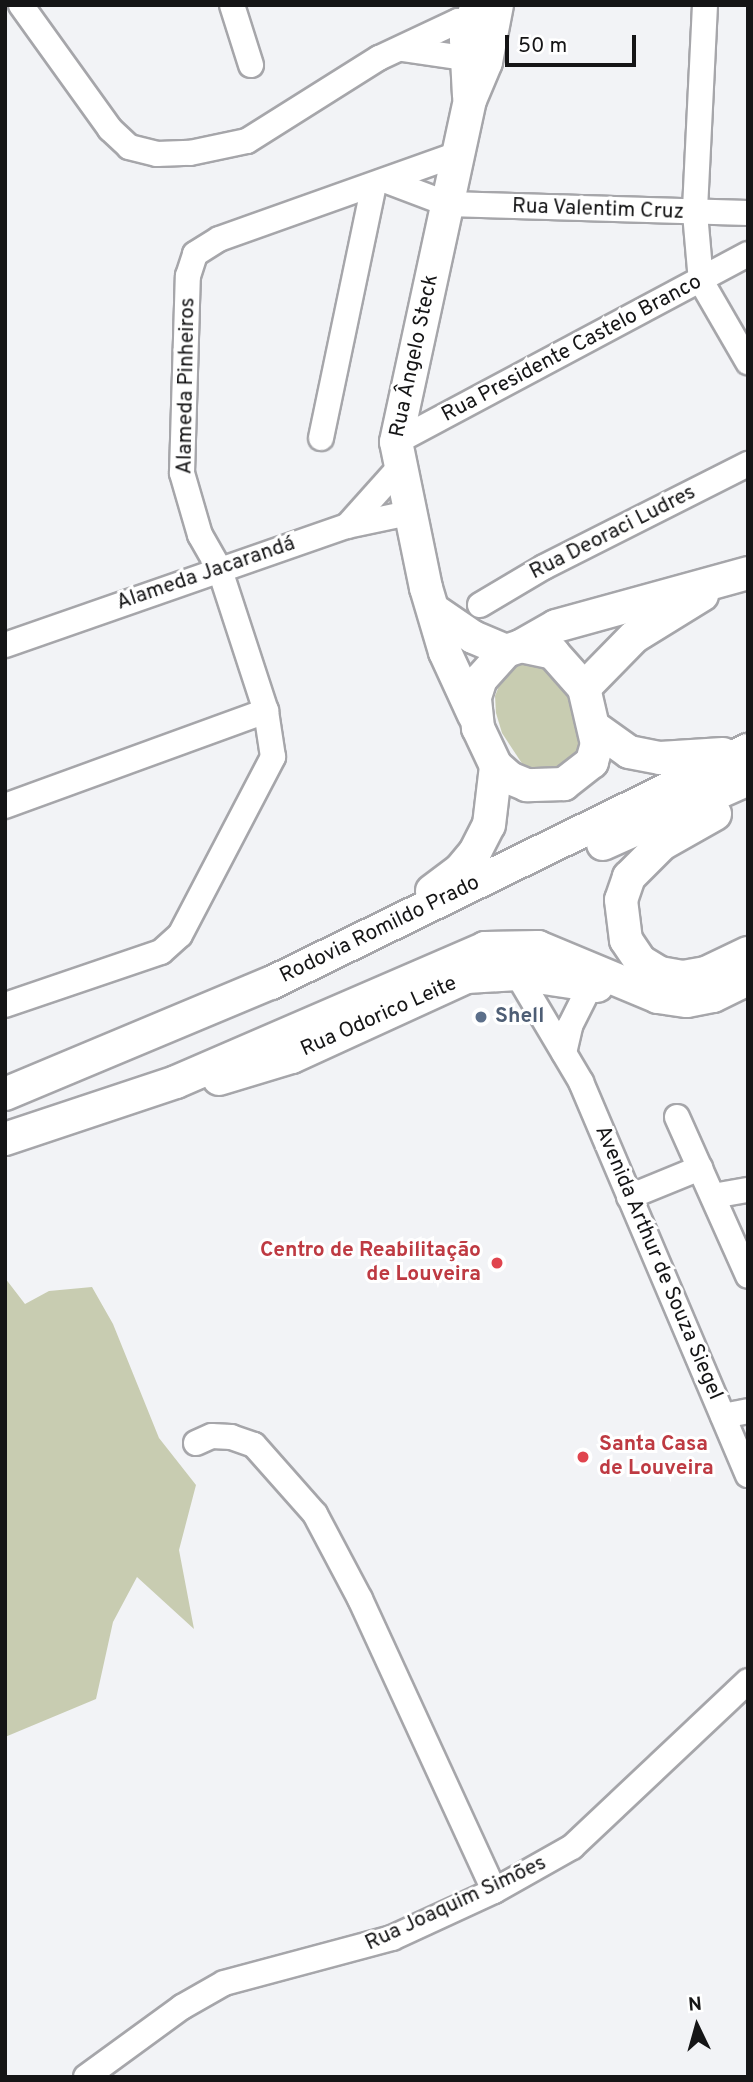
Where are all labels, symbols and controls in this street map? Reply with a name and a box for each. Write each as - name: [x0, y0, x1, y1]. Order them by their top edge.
- scale bar: [508, 21, 639, 65]
- text: 50 m: [518, 33, 567, 60]
- street label: Rua Valentim Cruz: [511, 194, 685, 226]
- street label: Rua Presidente Castelo Branco: [438, 270, 706, 428]
- street label: Rua Ângelo Steck: [385, 272, 445, 440]
- street label: Alameda Pinheiros: [173, 297, 201, 475]
- street label: Rua Deoraci Ludres: [526, 480, 700, 586]
- street label: Alameda Jacarandá: [113, 532, 299, 616]
- street label: Rodovia Romildo Prado: [276, 871, 484, 989]
- street label: Rua Odorico Leite: [297, 971, 461, 1063]
- place label: Shell: [495, 1004, 544, 1030]
- marker: Shell: [473, 1009, 489, 1025]
- street label: Avenida Arthur de Souza Siegel: [589, 1122, 727, 1404]
- place label: Centro de Reabilitação de Louveira: [260, 1238, 481, 1288]
- marker: Centro de Reabilitação de Louveira: [487, 1253, 507, 1273]
- place label: Santa Casa de Louveira: [599, 1432, 714, 1482]
- marker: Santa Casa de Louveira: [573, 1447, 593, 1467]
- street label: Rua Joaquim Simões: [362, 1851, 550, 1957]
- north arrow: [662, 1991, 732, 2061]
- text: N: [687, 1993, 703, 2018]

